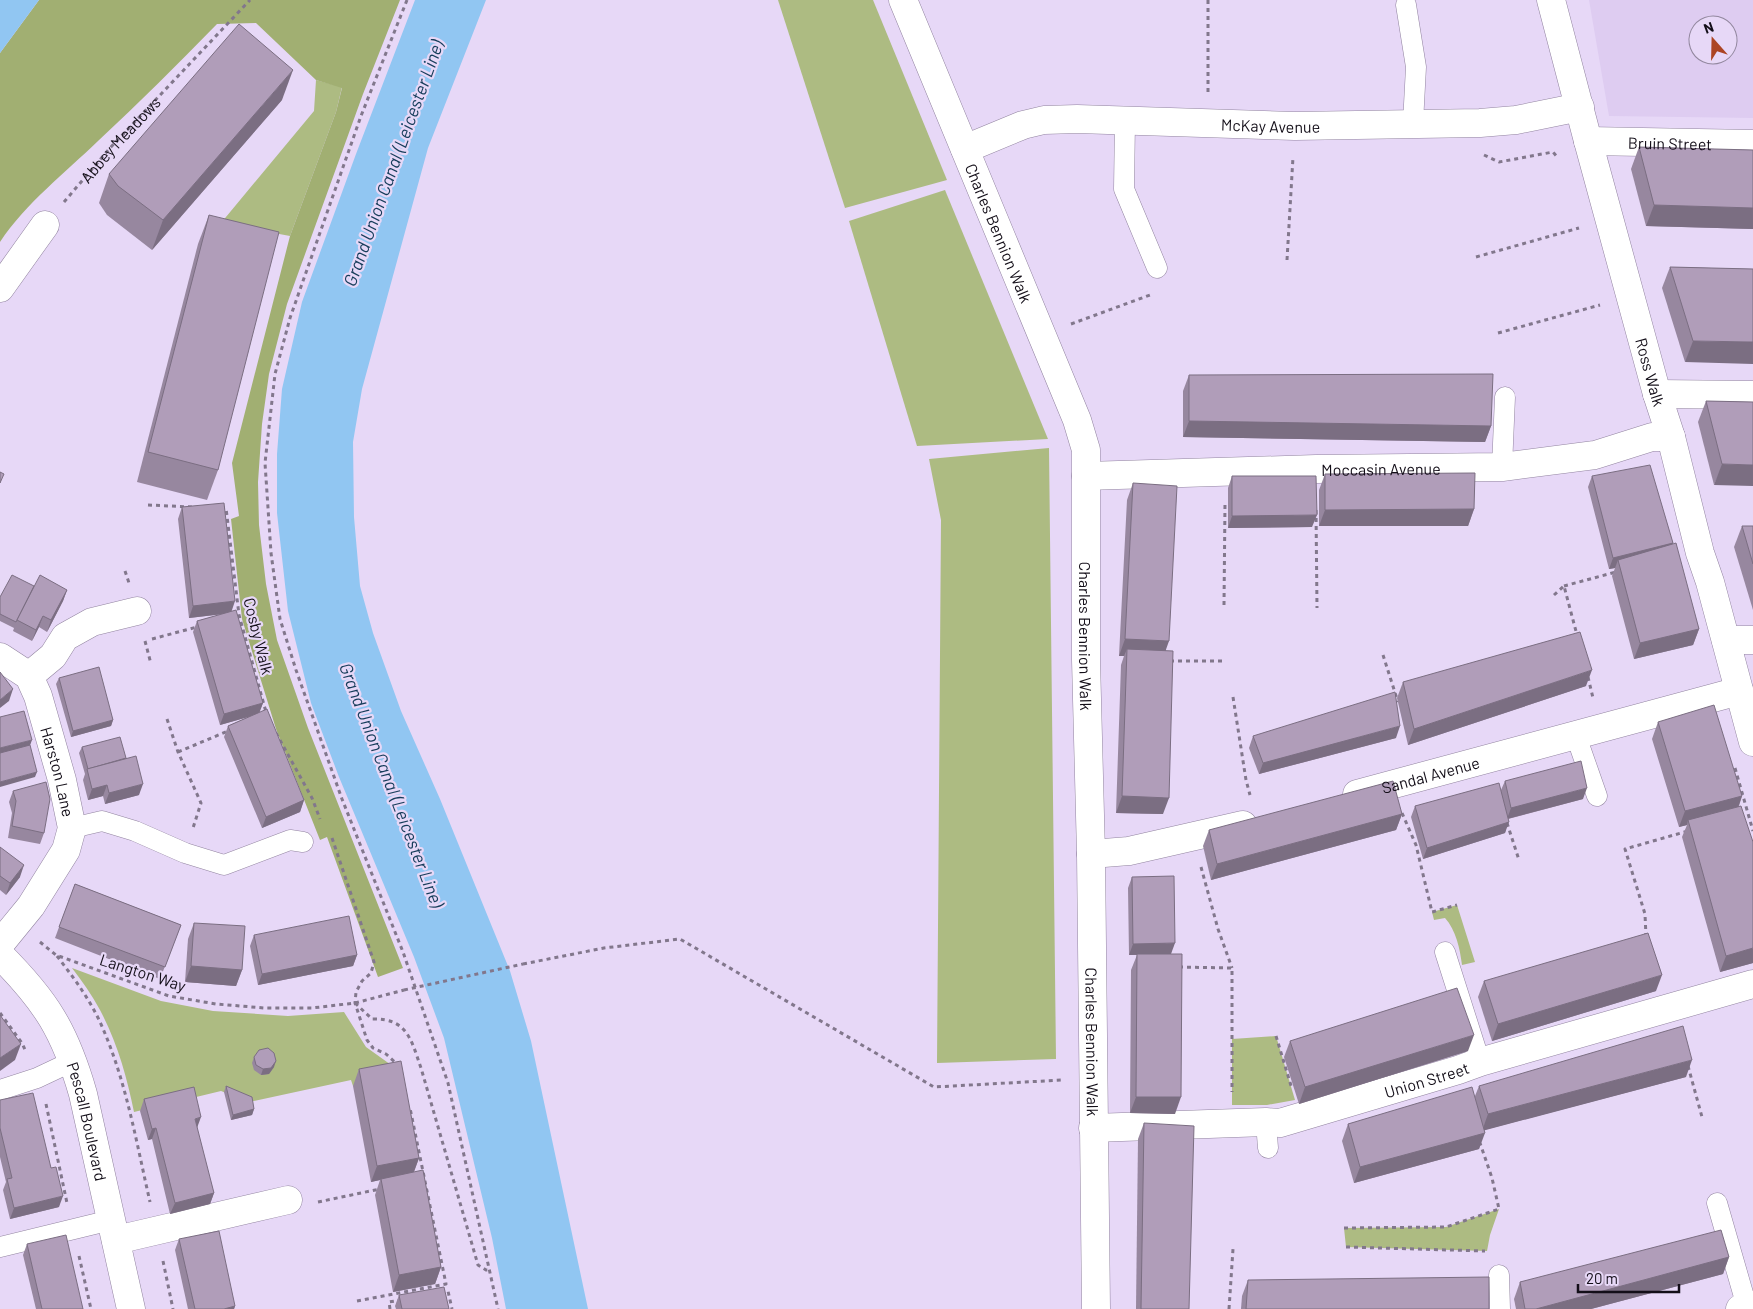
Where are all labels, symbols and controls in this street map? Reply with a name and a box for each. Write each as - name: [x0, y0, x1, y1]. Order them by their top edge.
- north arrow: [1688, 15, 1738, 65]
- text: N: [1701, 18, 1716, 37]
- water label: Grand Union Canal (Leicester Line): [338, 36, 448, 289]
- street label: Abbey Meadows: [76, 92, 164, 186]
- street label: McKay Avenue: [1221, 114, 1320, 136]
- street label: Bruin Street: [1628, 132, 1712, 153]
- street label: Charles Bennion Walk: [962, 160, 1037, 305]
- street label: Ross Walk: [1633, 336, 1670, 408]
- street label: Moccasin Avenue: [1321, 458, 1441, 478]
- street label: Charles Bennion Walk: [1076, 562, 1097, 711]
- street label: Cosby Walk: [240, 596, 278, 676]
- water label: Grand Union Canal (Leicester Line): [335, 660, 449, 912]
- street label: Harston Lane: [38, 724, 79, 818]
- street label: Sandal Avenue: [1379, 752, 1481, 796]
- street label: Langton Way: [98, 949, 189, 995]
- street label: Charles Bennion Walk: [1083, 967, 1103, 1117]
- street label: Union Street: [1382, 1057, 1471, 1101]
- street label: Pescall Boulevard: [64, 1059, 112, 1183]
- scale bar: [1578, 1262, 1679, 1294]
- text: 20 m: [1586, 1269, 1618, 1287]

